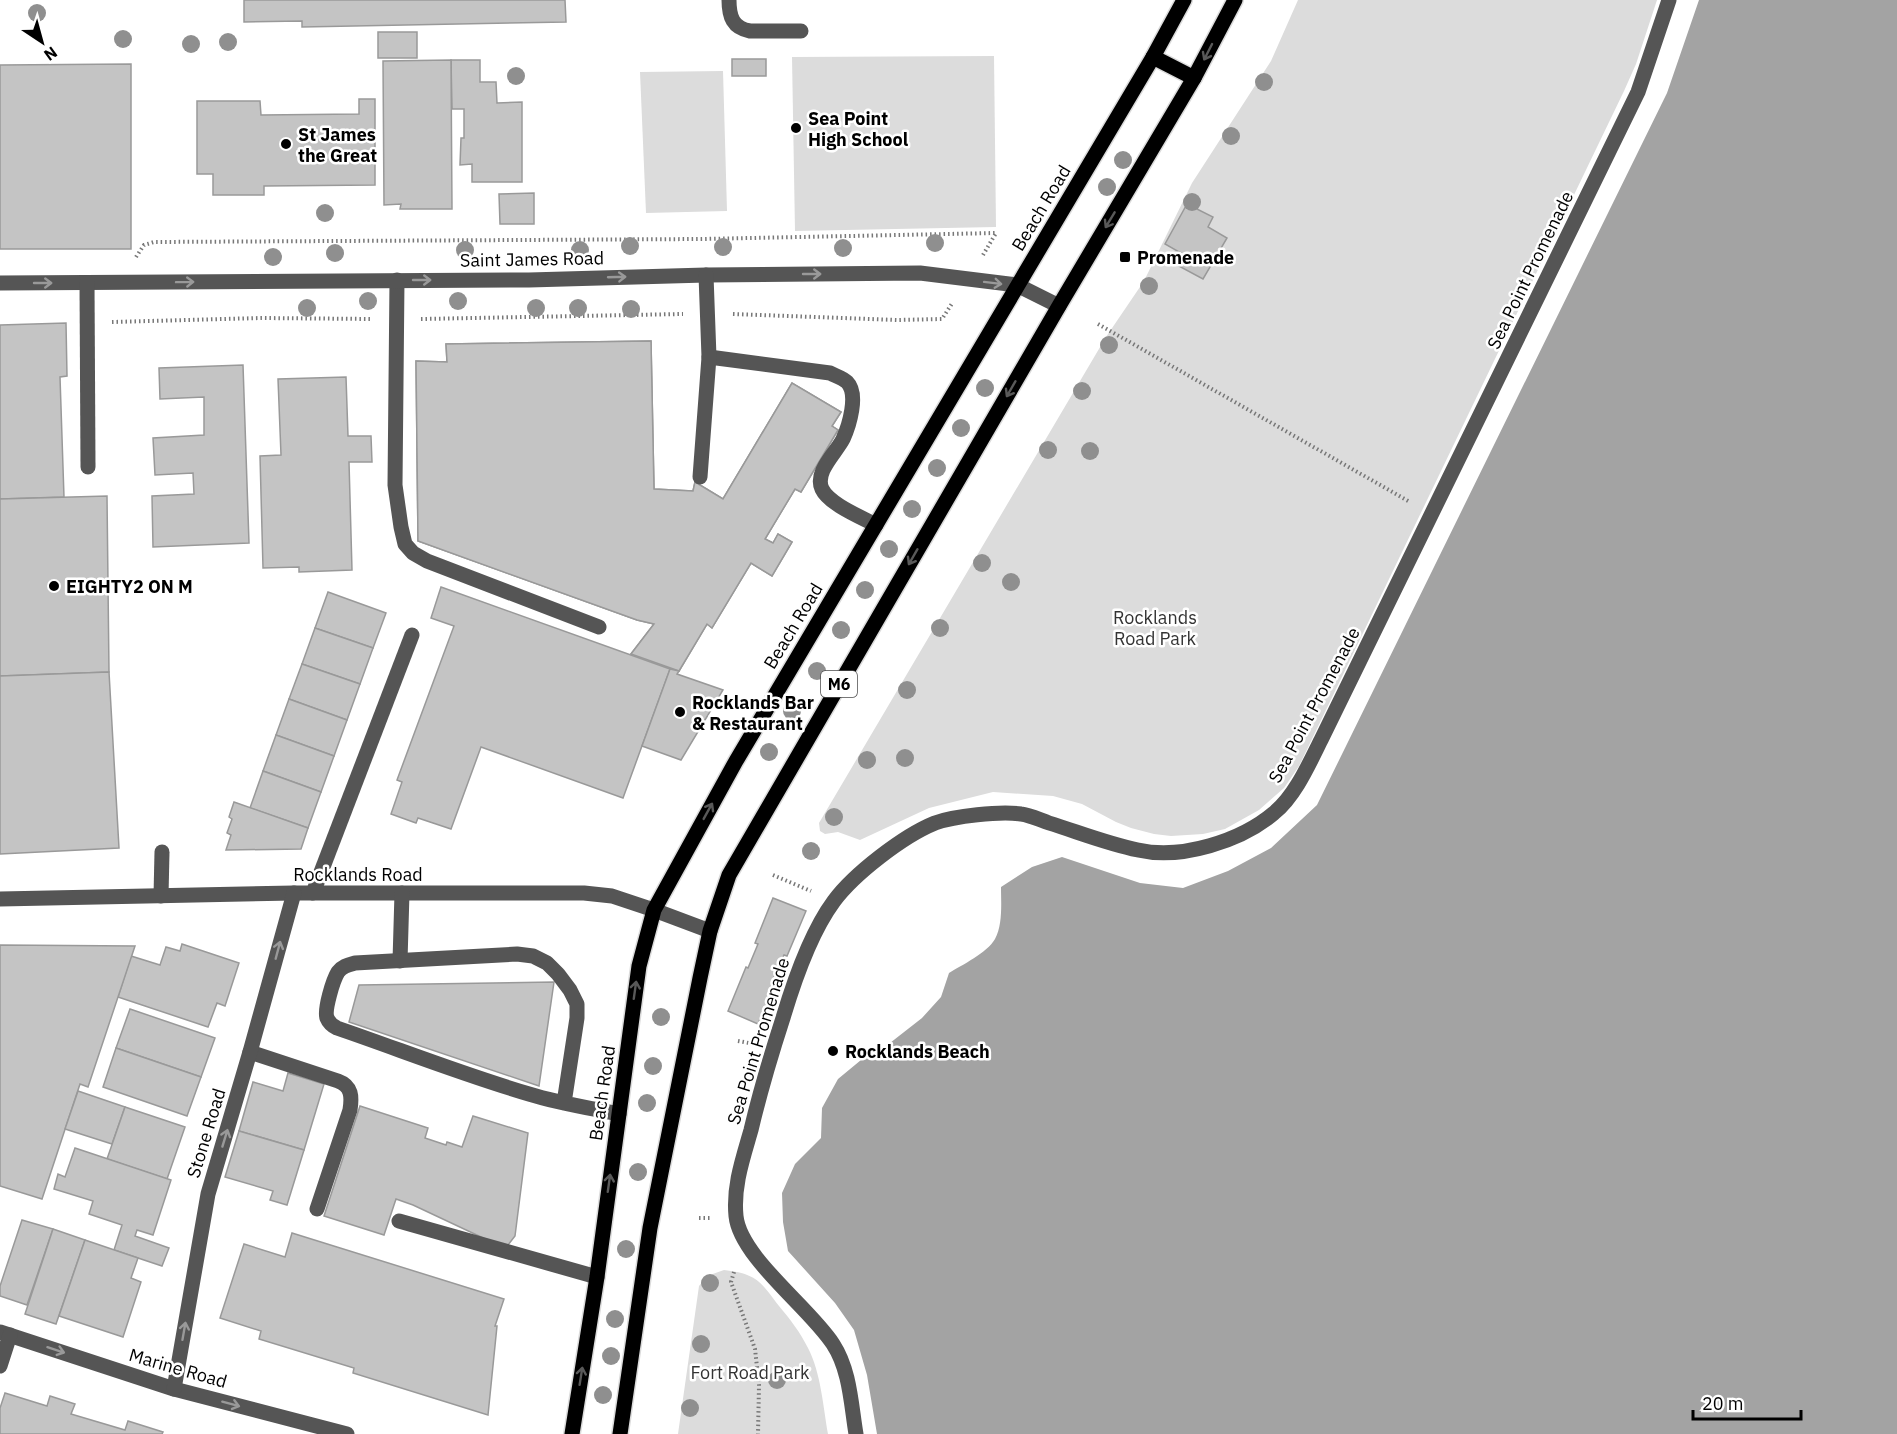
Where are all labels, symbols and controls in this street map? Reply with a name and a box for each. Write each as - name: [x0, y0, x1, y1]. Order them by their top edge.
- north arrow: [12, 12, 72, 72]
- text: N: [40, 43, 61, 66]
- one-way arrow: [1202, 43, 1214, 60]
- place label: Sea Point High School: [808, 107, 909, 151]
- marker: Sea Point High School: [789, 121, 803, 135]
- place label: St James the Great: [298, 123, 377, 167]
- marker: St James the Great: [279, 137, 293, 151]
- street label: Beach Road: [1006, 161, 1076, 255]
- street label: Sea Point Promenade: [1482, 187, 1578, 353]
- one-way arrow: [1104, 211, 1116, 228]
- street label: Saint James Road: [460, 246, 604, 272]
- place label: Promenade: [1137, 246, 1234, 269]
- marker: Promenade: [1118, 250, 1132, 264]
- one-way arrow: [802, 268, 822, 280]
- one-way arrow: [607, 272, 627, 283]
- one-way arrow: [412, 274, 432, 286]
- one-way arrow: [175, 276, 195, 288]
- one-way arrow: [33, 277, 53, 289]
- one-way arrow: [982, 277, 1002, 288]
- one-way arrow: [1005, 379, 1016, 397]
- one-way arrow: [907, 548, 919, 565]
- place label: EIGHTY2 ON M: [66, 575, 193, 598]
- marker: EIGHTY2 ON M: [47, 579, 61, 593]
- street label: Beach Road: [758, 579, 828, 673]
- park label: Rocklands Road Park: [1113, 606, 1197, 650]
- street label: Sea Point Promenade: [1263, 623, 1365, 787]
- road number: M6: [821, 671, 857, 697]
- place label: Rocklands Bar & Restaurant: [692, 691, 814, 735]
- marker: Rocklands Bar & Restaurant: [673, 705, 687, 719]
- one-way arrow: [702, 803, 714, 820]
- street label: Rocklands Road: [293, 863, 423, 886]
- one-way arrow: [272, 941, 284, 960]
- street label: Sea Point Promenade: [722, 955, 794, 1127]
- one-way arrow: [630, 981, 641, 1000]
- place label: Rocklands Beach: [845, 1040, 990, 1063]
- street label: Beach Road: [584, 1044, 620, 1142]
- marker: Rocklands Beach: [826, 1044, 840, 1058]
- street label: Stone Road: [181, 1085, 231, 1181]
- one-way arrow: [220, 1129, 231, 1148]
- one-way arrow: [604, 1174, 615, 1194]
- one-way arrow: [179, 1322, 190, 1341]
- street label: Marine Road: [126, 1343, 230, 1393]
- one-way arrow: [46, 1345, 65, 1356]
- park label: Fort Road Park: [691, 1361, 810, 1384]
- one-way arrow: [576, 1367, 587, 1387]
- scale bar: [1693, 1383, 1801, 1421]
- text: 20 m: [1702, 1392, 1744, 1415]
- one-way arrow: [221, 1398, 240, 1410]

